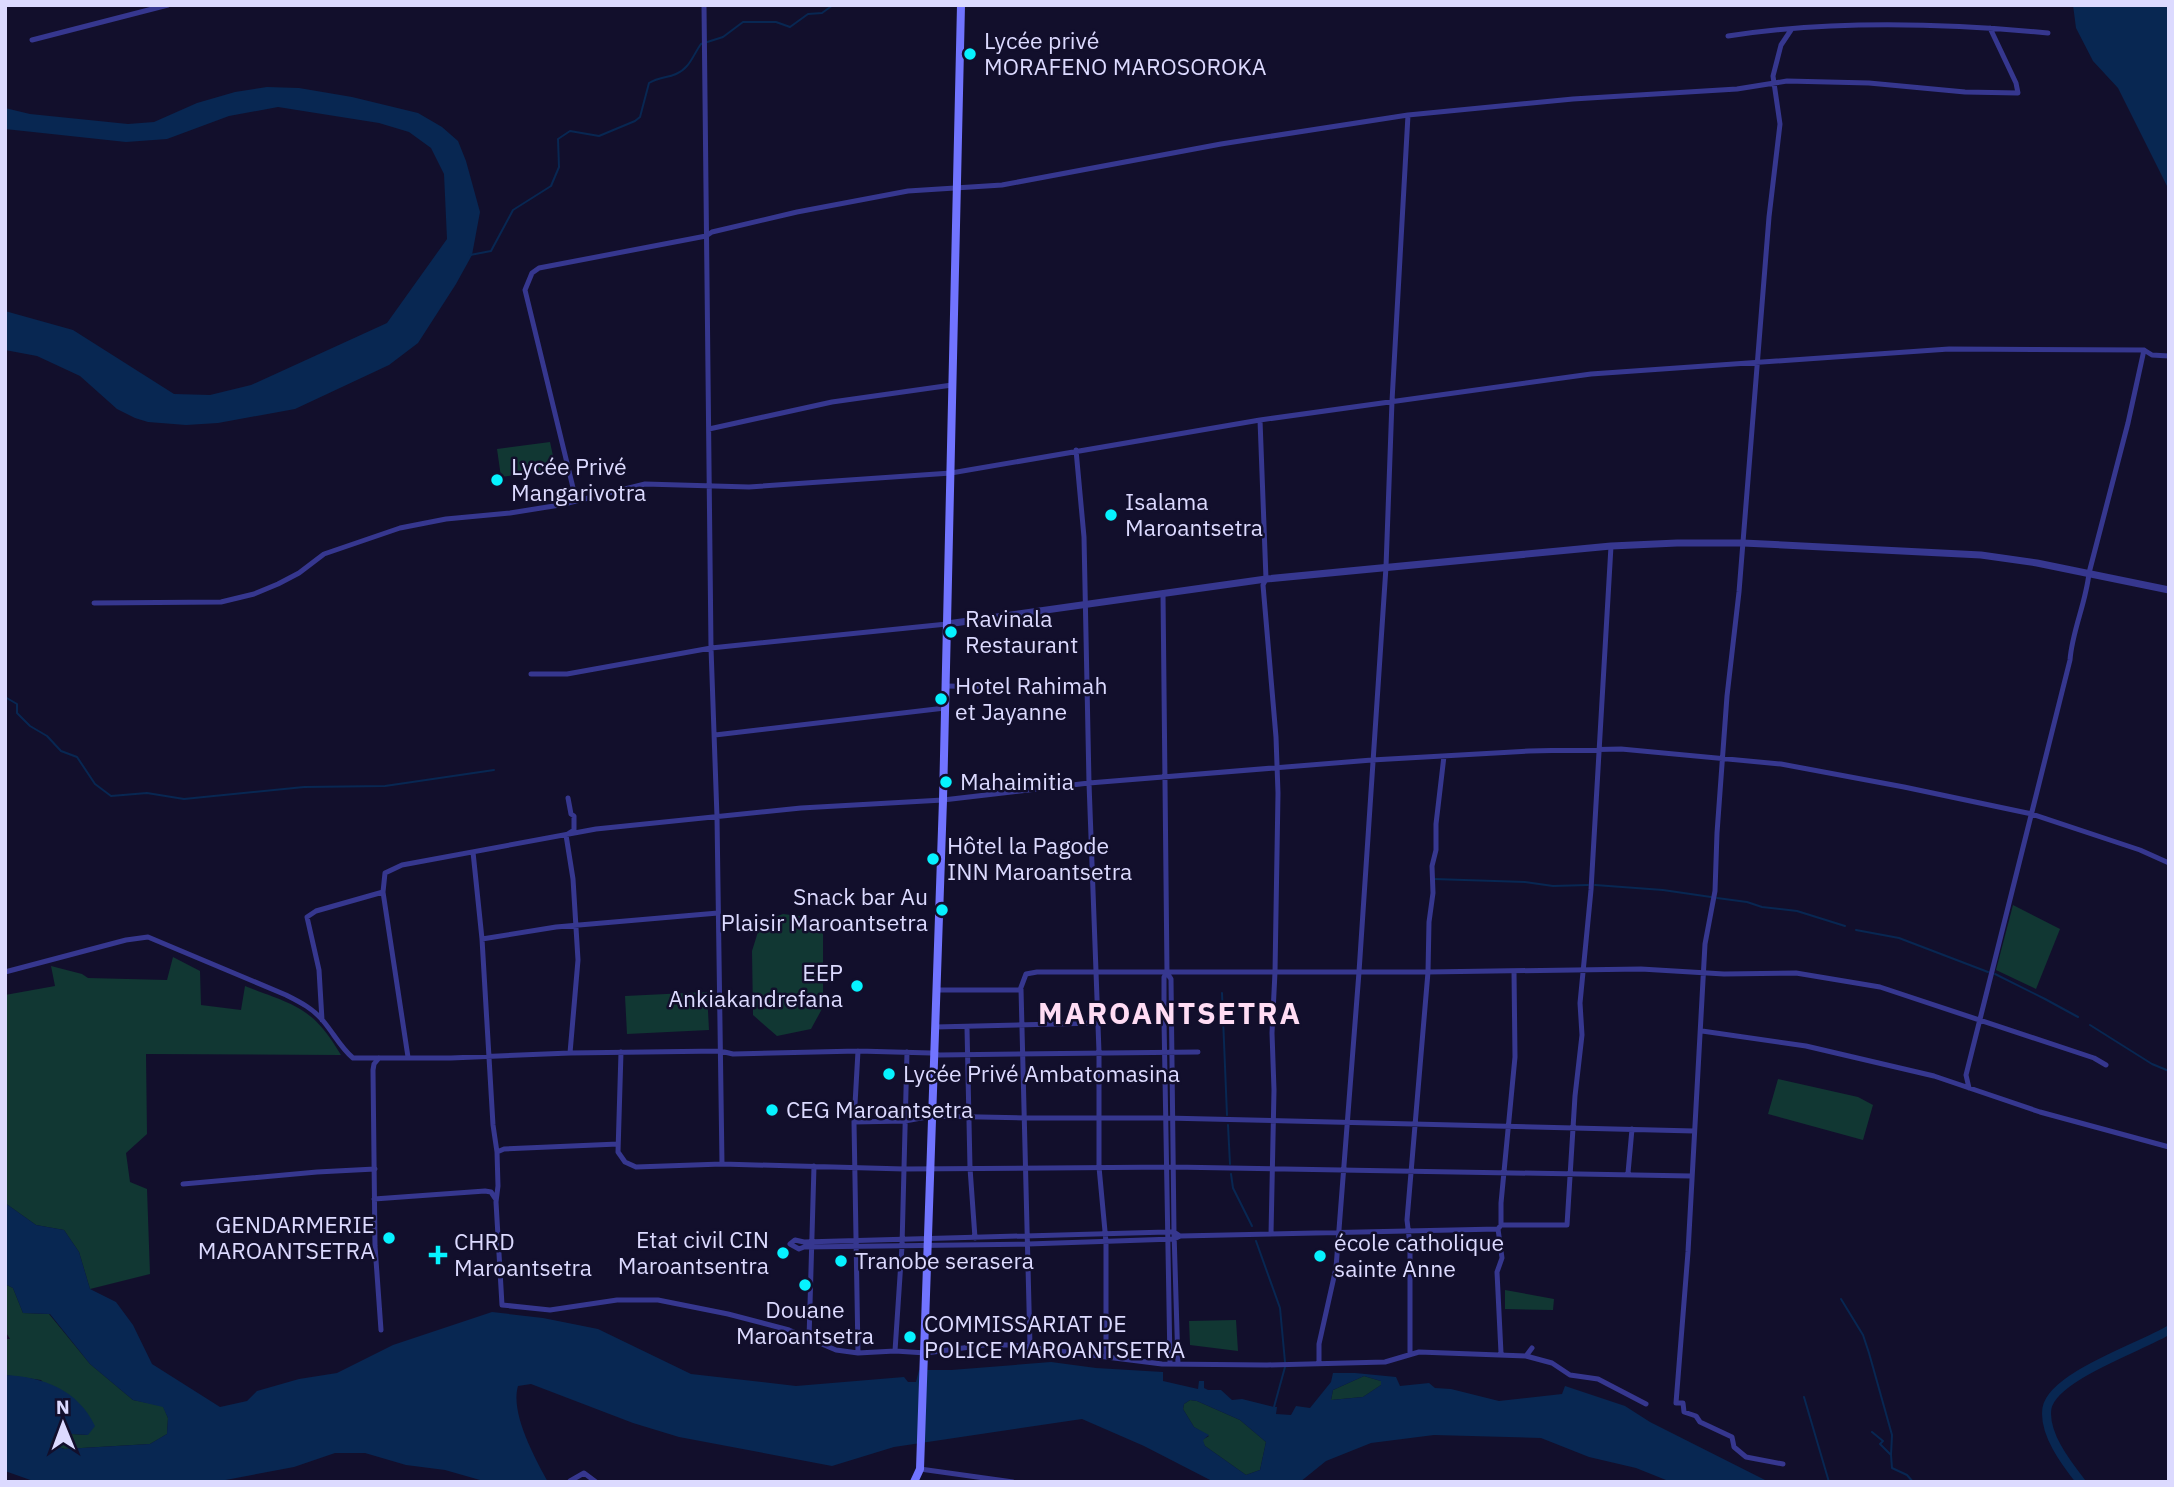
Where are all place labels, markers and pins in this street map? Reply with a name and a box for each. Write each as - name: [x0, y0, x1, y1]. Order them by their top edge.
- place label: Lycée privé MORAFENO MAROSOROKA: [984, 25, 1267, 81]
- marker: Lycée privé MORAFENO MAROSOROKA: [962, 46, 978, 62]
- place label: Lycée Privé Mangarivotra: [511, 451, 646, 507]
- marker: Lycée Privé Mangarivotra: [489, 472, 505, 488]
- place label: Isalama Maroantsetra: [1125, 486, 1263, 542]
- marker: Isalama Maroantsetra: [1103, 507, 1119, 523]
- place label: Ravinala Restaurant: [965, 603, 1078, 659]
- marker: Ravinala Restaurant: [943, 624, 959, 640]
- place label: Hotel Rahimah et Jayanne: [955, 670, 1107, 726]
- marker: Hotel Rahimah et Jayanne: [933, 691, 949, 707]
- place label: Mahaimitia: [960, 766, 1074, 796]
- marker: Mahaimitia: [938, 774, 954, 790]
- place label: Hôtel la Pagode INN Maroantsetra: [947, 830, 1132, 886]
- marker: Hôtel la Pagode INN Maroantsetra: [925, 851, 941, 867]
- place label: Snack bar Au Plaisir Maroantsetra: [721, 881, 928, 937]
- marker: Snack bar Au Plaisir Maroantsetra: [934, 902, 950, 918]
- place label: EEP Ankiakandrefana: [668, 957, 843, 1013]
- marker: EEP Ankiakandrefana: [849, 978, 865, 994]
- place label: Lycée Privé Ambatomasina: [903, 1058, 1180, 1088]
- marker: Lycée Privé Ambatomasina: [881, 1066, 897, 1082]
- place label: CEG Maroantsetra: [786, 1094, 973, 1124]
- marker: CEG Maroantsetra: [764, 1102, 780, 1118]
- place label: GENDARMERIE MAROANTSETRA: [198, 1209, 375, 1265]
- place label: Etat civil CIN Maroantsentra: [618, 1224, 769, 1280]
- place label: CHRD Maroantsetra: [454, 1226, 592, 1282]
- place label: école catholique sainte Anne: [1334, 1227, 1504, 1283]
- marker: GENDARMERIE MAROANTSETRA: [381, 1230, 397, 1246]
- marker: CHRD Maroantsetra: [428, 1245, 448, 1265]
- marker: Etat civil CIN Maroantsentra: [775, 1245, 791, 1261]
- place label: Tranobe serasera: [855, 1245, 1034, 1275]
- marker: école catholique sainte Anne: [1312, 1248, 1328, 1264]
- marker: Tranobe serasera: [833, 1253, 849, 1269]
- marker: Douane Maroantsetra: [797, 1277, 813, 1293]
- place label: Douane Maroantsetra: [736, 1294, 874, 1350]
- place label: COMMISSARIAT DE POLICE MAROANTSETRA: [924, 1308, 1185, 1364]
- marker: COMMISSARIAT DE POLICE MAROANTSETRA: [902, 1329, 918, 1345]

